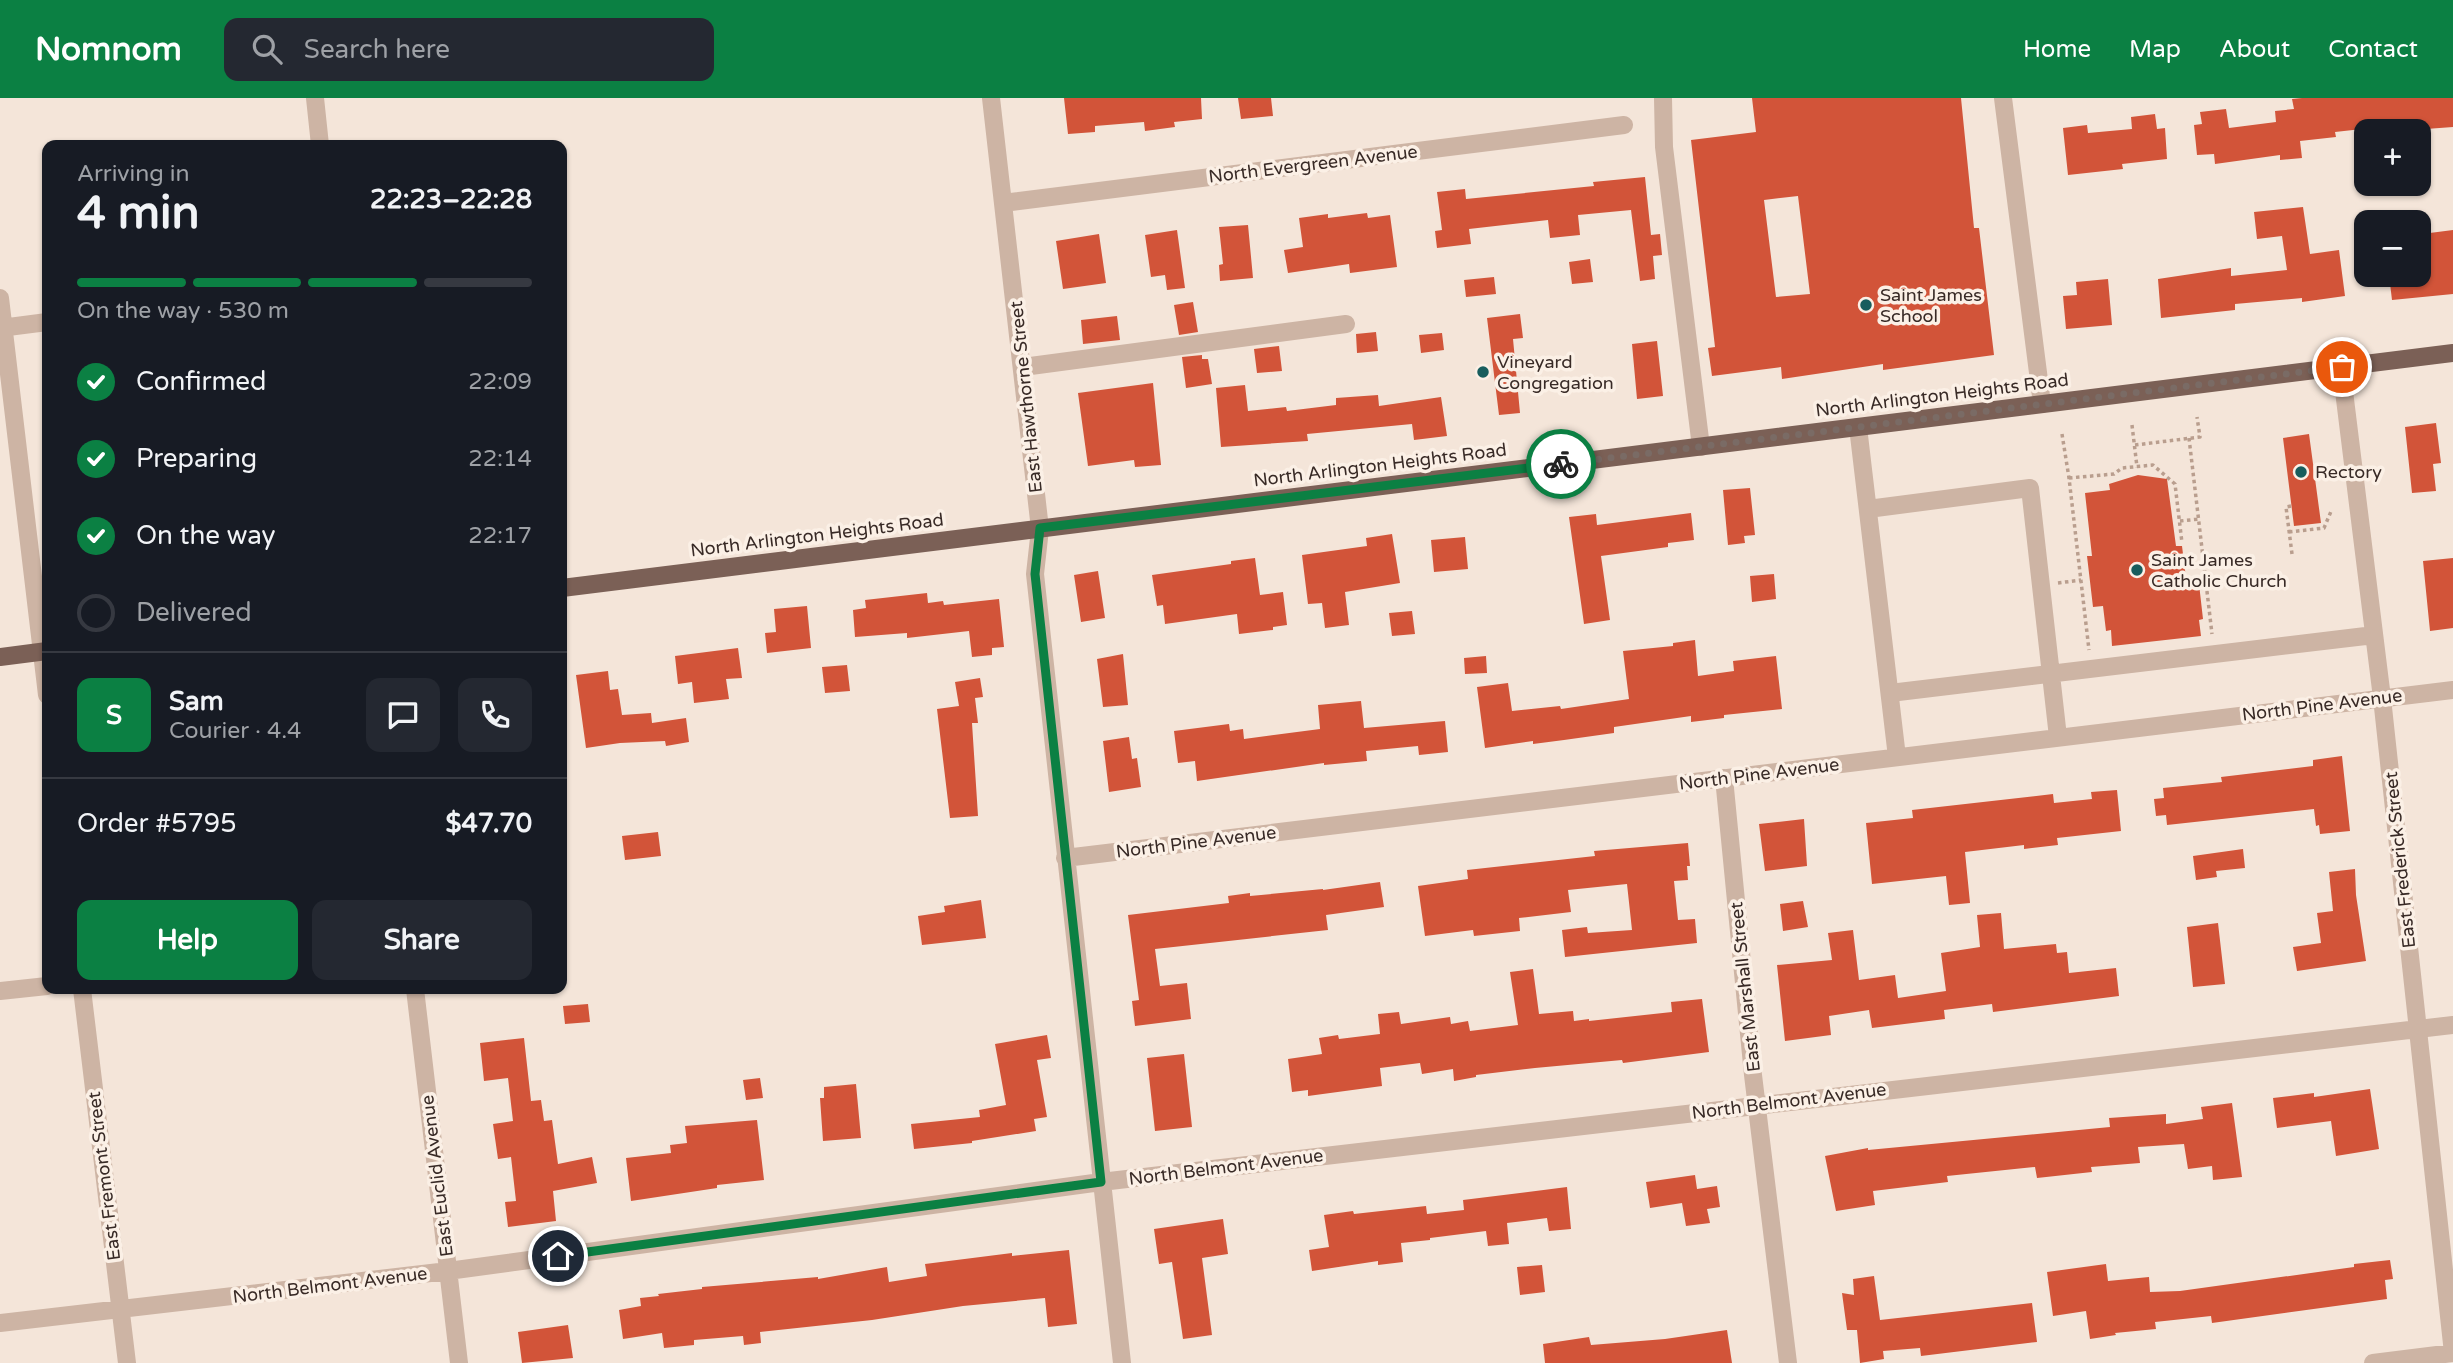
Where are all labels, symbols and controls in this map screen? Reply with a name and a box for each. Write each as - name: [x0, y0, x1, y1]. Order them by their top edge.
- search box: [224, 18, 714, 81]
- text: Nomnom: [35, 30, 182, 69]
- icon: search: [248, 30, 286, 68]
- text: Search here: [304, 34, 450, 65]
- text: Home: [2023, 35, 2091, 64]
- text: Map: [2129, 35, 2181, 64]
- text: About: [2219, 35, 2290, 64]
- text: Contact: [2328, 35, 2418, 64]
- map controls: [2354, 119, 2431, 287]
- button: +: [2354, 119, 2431, 196]
- street label: North Evergreen Avenue: [1207, 140, 1419, 188]
- text: Arriving in: [77, 160, 190, 188]
- text: 22:23–22:28: [370, 184, 532, 215]
- text: 4 min: [77, 186, 200, 241]
- button: −: [2354, 210, 2431, 287]
- place label: Saint James School: [1880, 284, 1982, 327]
- text: On the way · 530 m: [77, 297, 289, 325]
- marker: Saint James School: [1858, 297, 1874, 313]
- street label: East Hawthorne Street: [1005, 300, 1047, 494]
- pin: [2312, 337, 2372, 397]
- icon: bag: [2323, 348, 2361, 386]
- place label: Vineyard Congregation: [1497, 351, 1614, 394]
- icon: check: [77, 363, 115, 401]
- marker: Vineyard Congregation: [1475, 364, 1491, 380]
- text: Confirmed: [136, 366, 266, 397]
- text: 22:09: [468, 368, 532, 396]
- street label: North Arlington Heights Road: [1814, 369, 2070, 421]
- courier: [1526, 429, 1596, 499]
- street label: North Arlington Heights Road: [1252, 439, 1508, 491]
- icon: check: [77, 440, 115, 478]
- text: Preparing: [136, 443, 257, 474]
- text: 22:14: [468, 445, 532, 473]
- icon: bike: [1542, 445, 1580, 483]
- place label: Rectory: [2315, 461, 2382, 483]
- marker: Rectory: [2293, 464, 2309, 480]
- street label: North Arlington Heights Road: [689, 509, 945, 561]
- icon: check: [77, 517, 115, 555]
- text: On the way: [136, 520, 276, 551]
- text: 22:17: [468, 522, 532, 550]
- place label: Saint James Catholic Church: [2151, 549, 2287, 592]
- marker: Saint James Catholic Church: [2129, 562, 2145, 578]
- text: Delivered: [136, 597, 252, 628]
- button: chat: [366, 678, 440, 752]
- button: phone: [458, 678, 532, 752]
- street label: North Pine Avenue: [2241, 684, 2403, 726]
- text: Sam: [169, 686, 224, 717]
- text: S: [106, 700, 122, 731]
- text: Courier · 4.4: [169, 717, 301, 745]
- street label: North Pine Avenue: [1678, 753, 1840, 795]
- street label: East Frederick Street: [2380, 771, 2420, 949]
- text: Order #5795: [77, 808, 237, 839]
- text: $47.70: [445, 808, 532, 839]
- street label: North Pine Avenue: [1115, 821, 1277, 863]
- button: Help: [77, 900, 298, 980]
- button: Share: [312, 900, 532, 980]
- street label: East Marshall Street: [1725, 901, 1765, 1073]
- street label: North Belmont Avenue: [1690, 1078, 1888, 1124]
- street label: East Fremont Street: [83, 1090, 125, 1262]
- street label: East Euclid Avenue: [416, 1094, 458, 1258]
- street label: North Belmont Avenue: [1127, 1144, 1325, 1190]
- pin: [528, 1226, 588, 1286]
- icon: home: [539, 1237, 577, 1275]
- street label: North Belmont Avenue: [231, 1262, 429, 1308]

